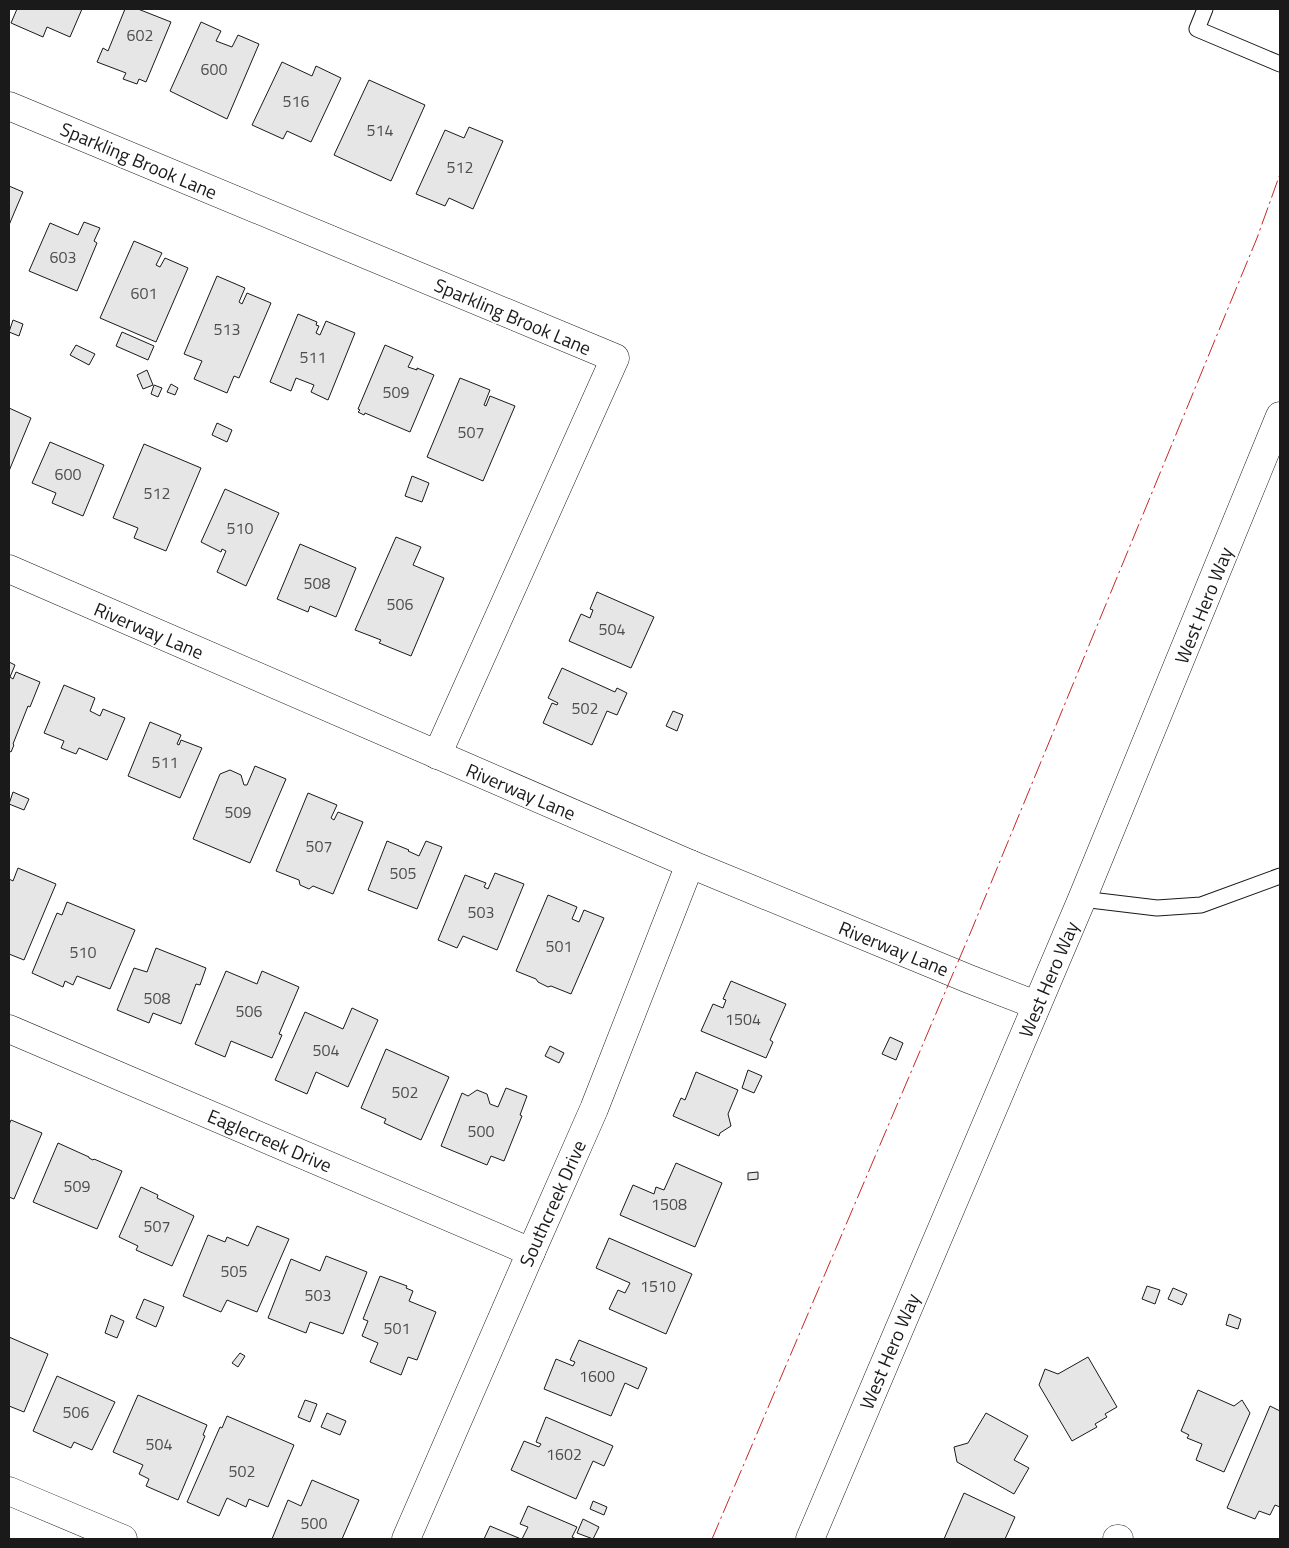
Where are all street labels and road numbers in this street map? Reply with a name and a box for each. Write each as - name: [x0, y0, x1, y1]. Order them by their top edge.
- street label: Sparkling Brook Lane: [56, 114, 222, 206]
- street label: Sparkling Brook Lane: [430, 270, 596, 362]
- street label: West Hero Way: [1166, 542, 1240, 668]
- street label: Riverway Lane: [90, 594, 208, 666]
- street label: Riverway Lane: [462, 755, 580, 827]
- street label: Riverway Lane: [835, 913, 953, 983]
- street label: West Hero Way: [1010, 916, 1086, 1042]
- street label: Eaglecreek Drive: [203, 1101, 337, 1179]
- street label: Southcreek Drive: [511, 1135, 593, 1271]
- street label: West Hero Way: [851, 1288, 927, 1414]

